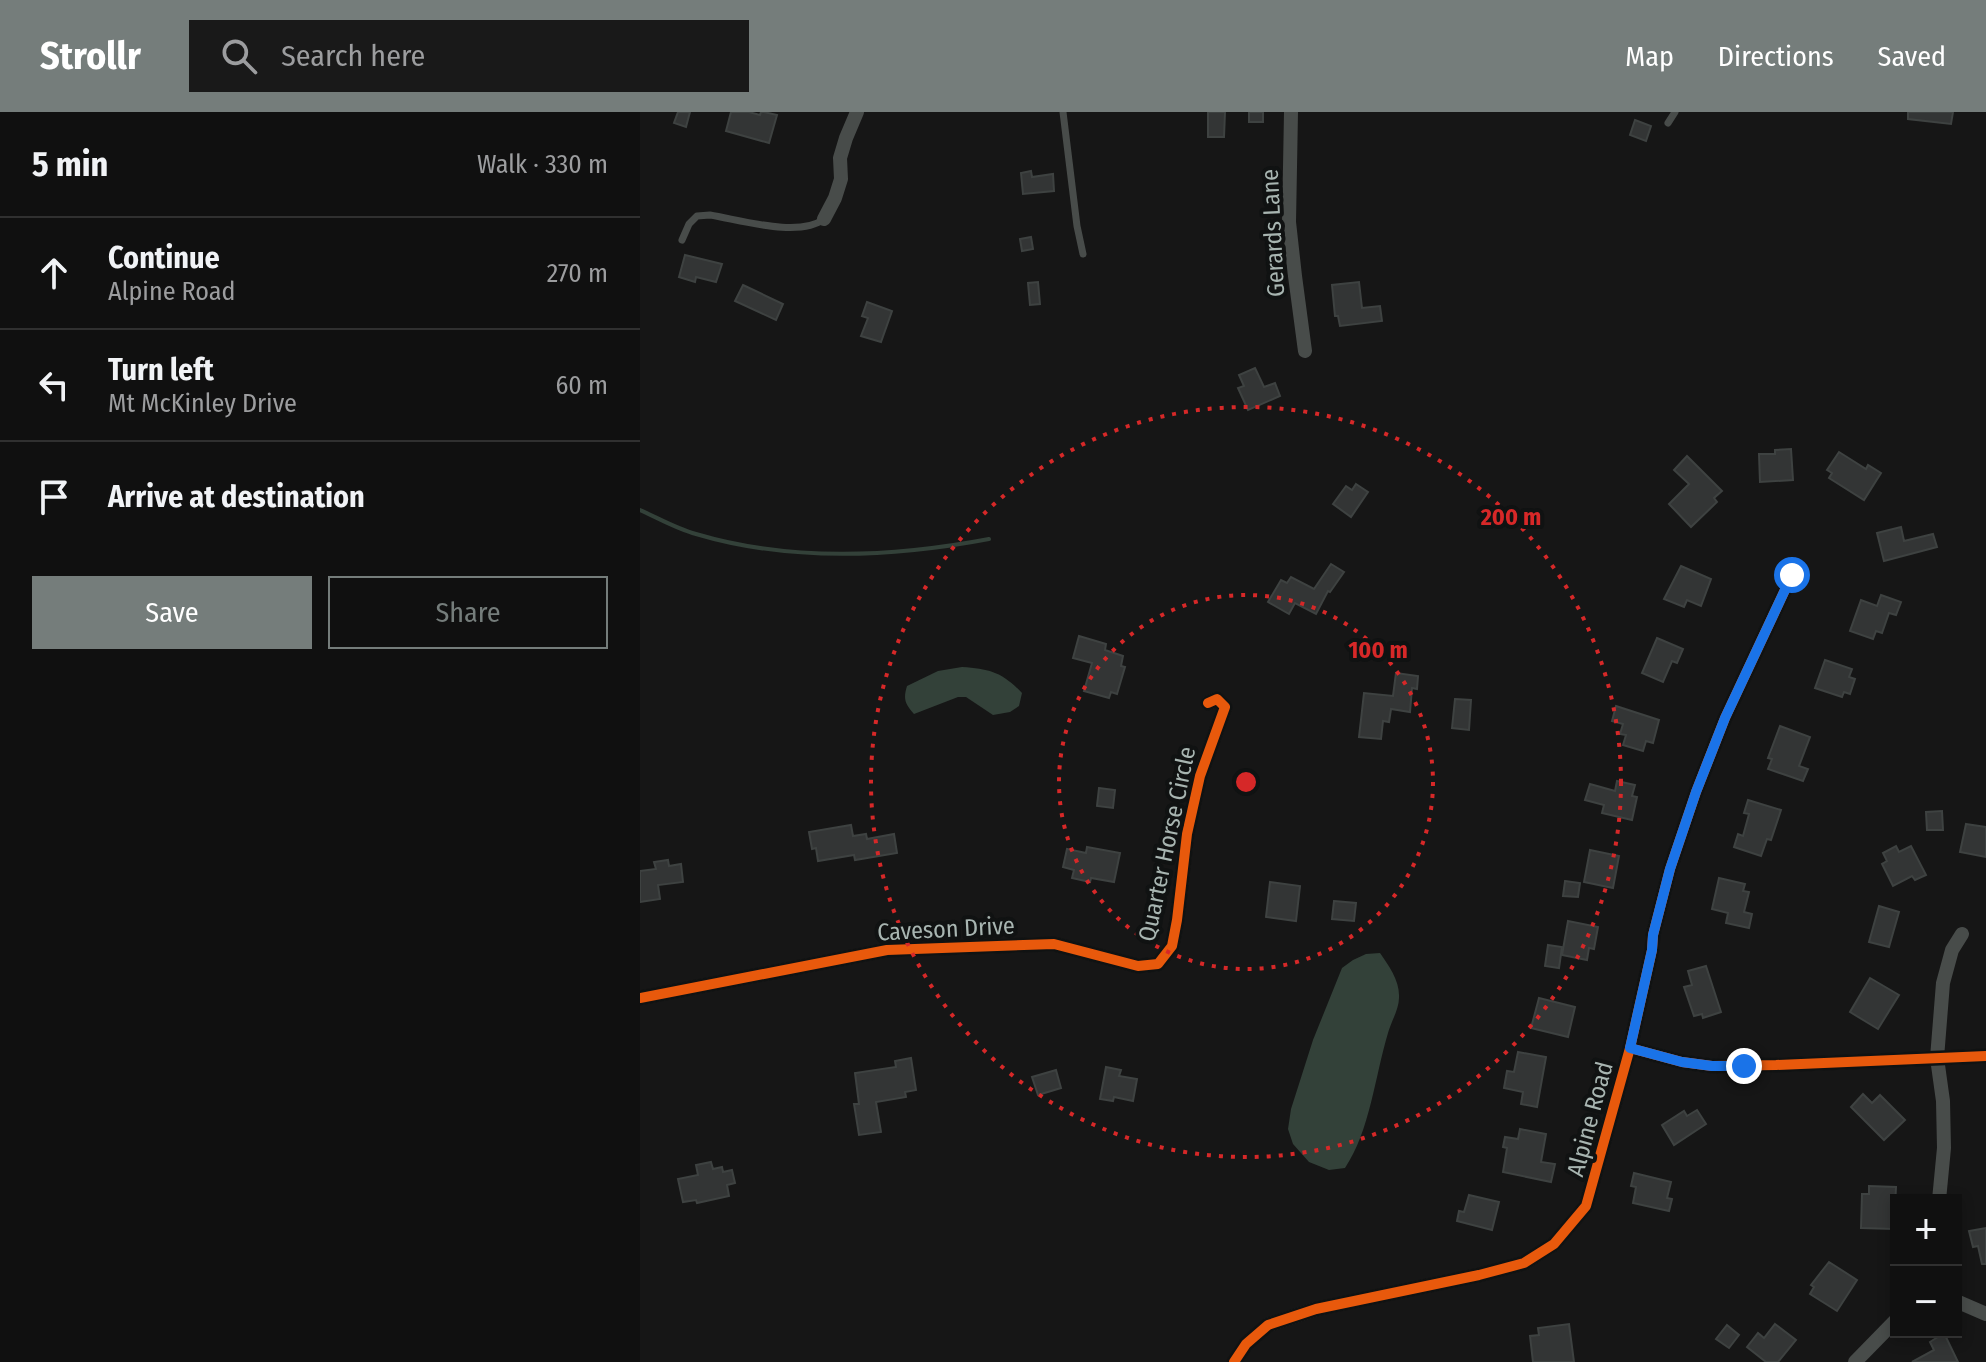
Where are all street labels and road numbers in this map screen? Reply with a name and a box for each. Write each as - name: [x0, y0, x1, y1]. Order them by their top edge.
- street label: Gerards Lane: [1256, 168, 1290, 298]
- street label: Quarter Horse Circle: [1133, 744, 1201, 944]
- street label: Caveson Drive: [876, 911, 1016, 947]
- street label: Alpine Road: [1561, 1059, 1619, 1179]

